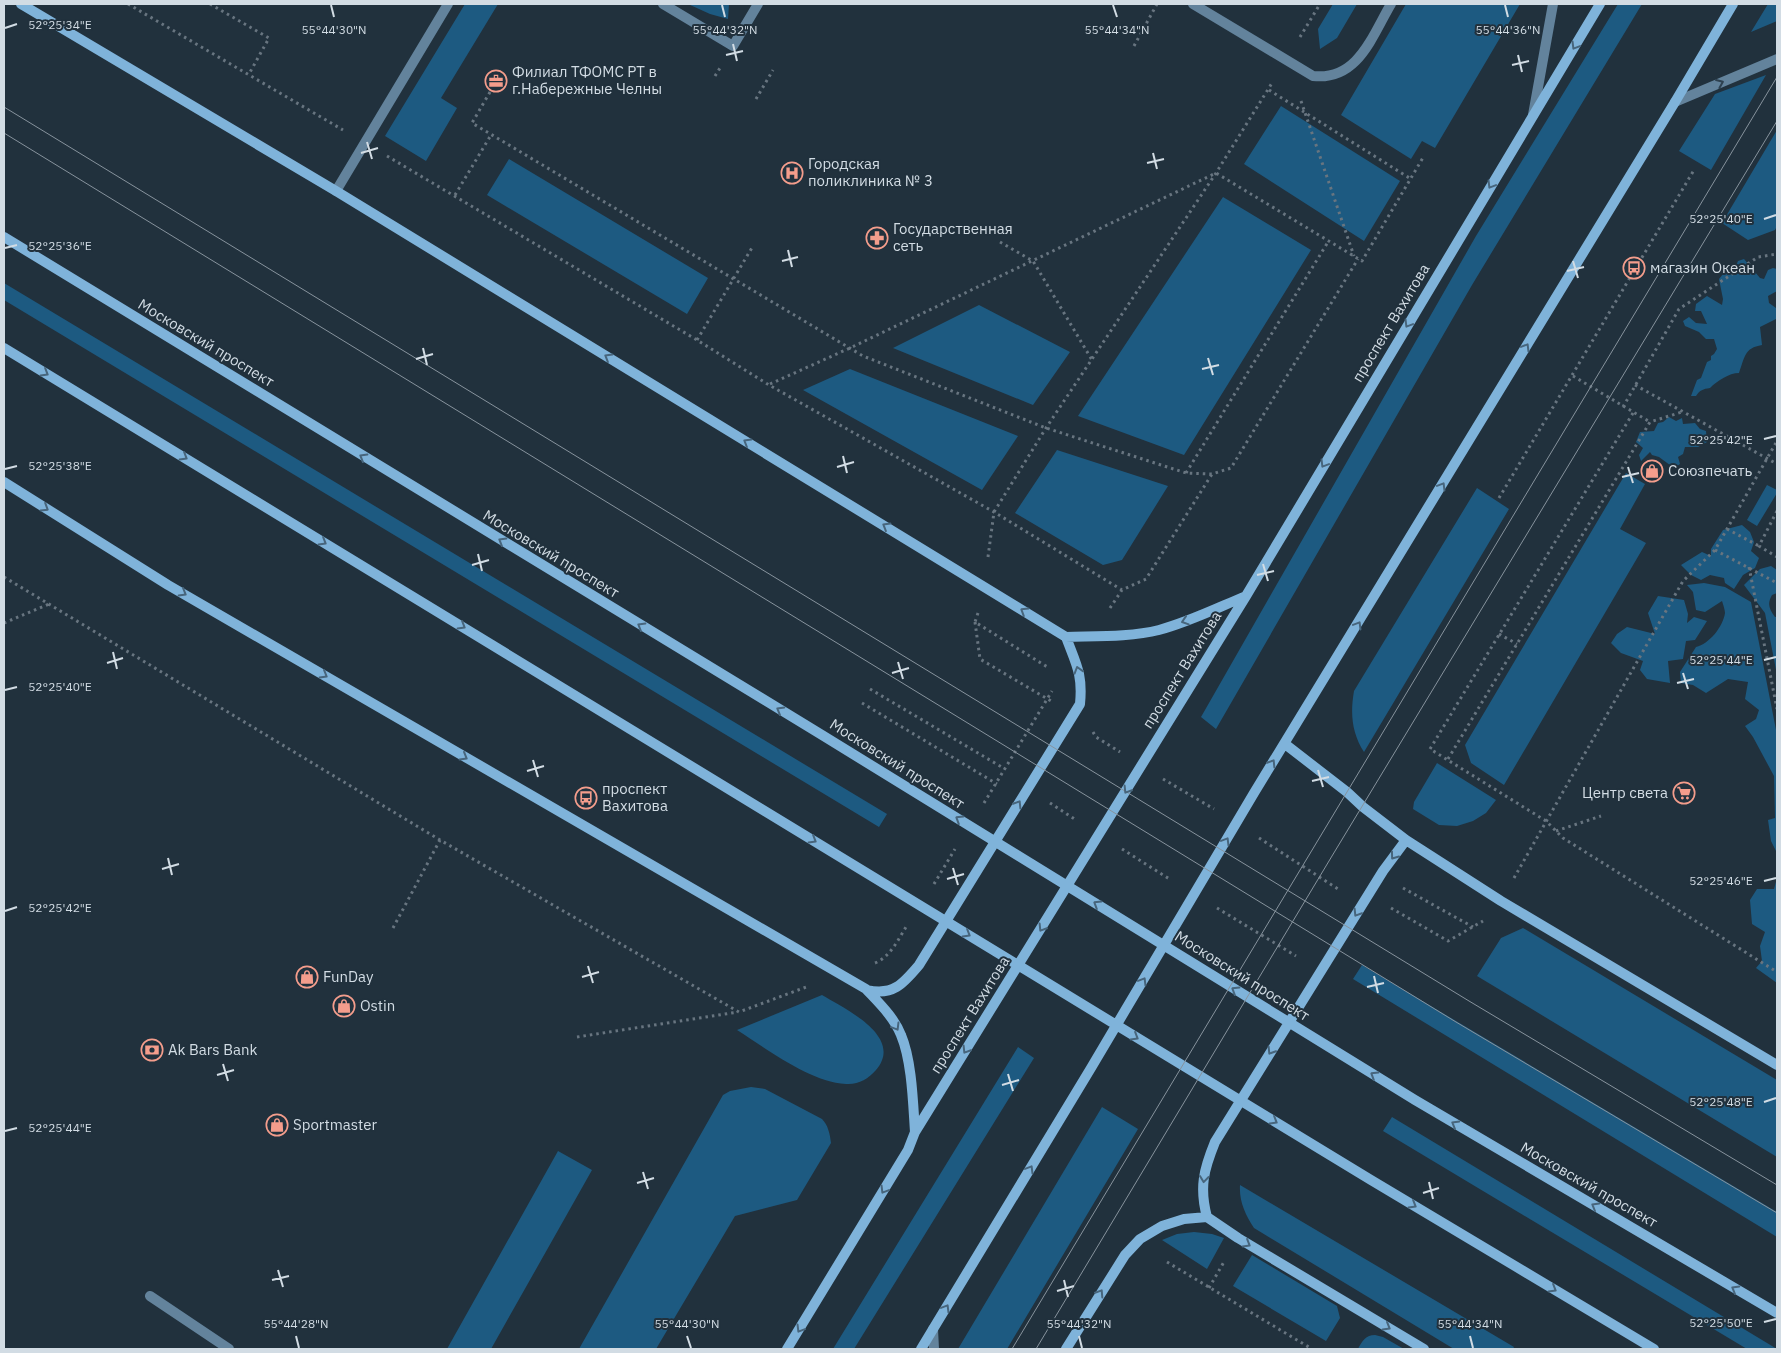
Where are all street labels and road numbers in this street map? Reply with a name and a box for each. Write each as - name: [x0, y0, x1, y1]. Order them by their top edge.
- street label: проспект Вахитова: [1348, 260, 1433, 385]
- street label: Московский проспект: [135, 294, 278, 391]
- street label: Московский проспект: [480, 505, 623, 602]
- street label: проспект Вахитова: [1138, 608, 1225, 732]
- street label: Московский проспект: [826, 714, 968, 813]
- street label: Московский проспект: [1171, 926, 1313, 1025]
- street label: проспект Вахитова: [926, 953, 1013, 1077]
- street label: Московский проспект: [1517, 1138, 1661, 1232]

